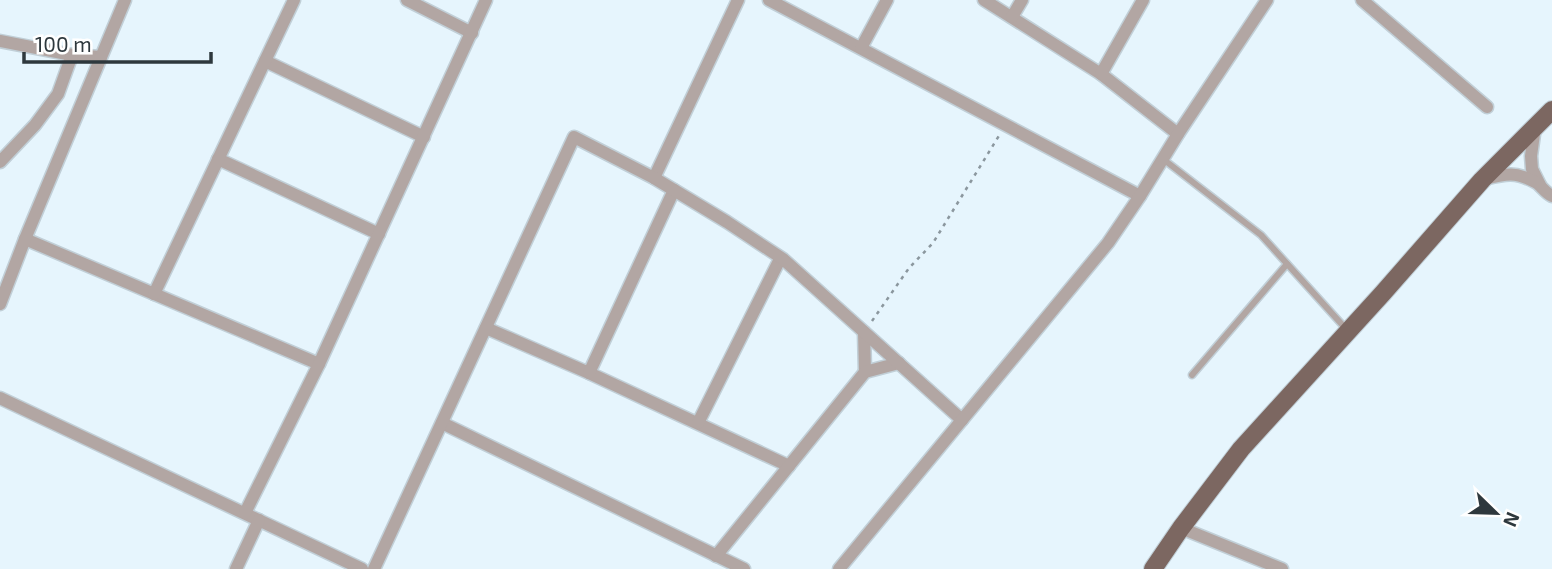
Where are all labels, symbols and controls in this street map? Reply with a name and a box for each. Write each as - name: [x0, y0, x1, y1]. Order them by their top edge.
- scale bar: [24, 21, 212, 65]
- text: 100 m: [35, 31, 92, 56]
- north arrow: [1461, 478, 1531, 548]
- text: N: [1499, 509, 1525, 531]

